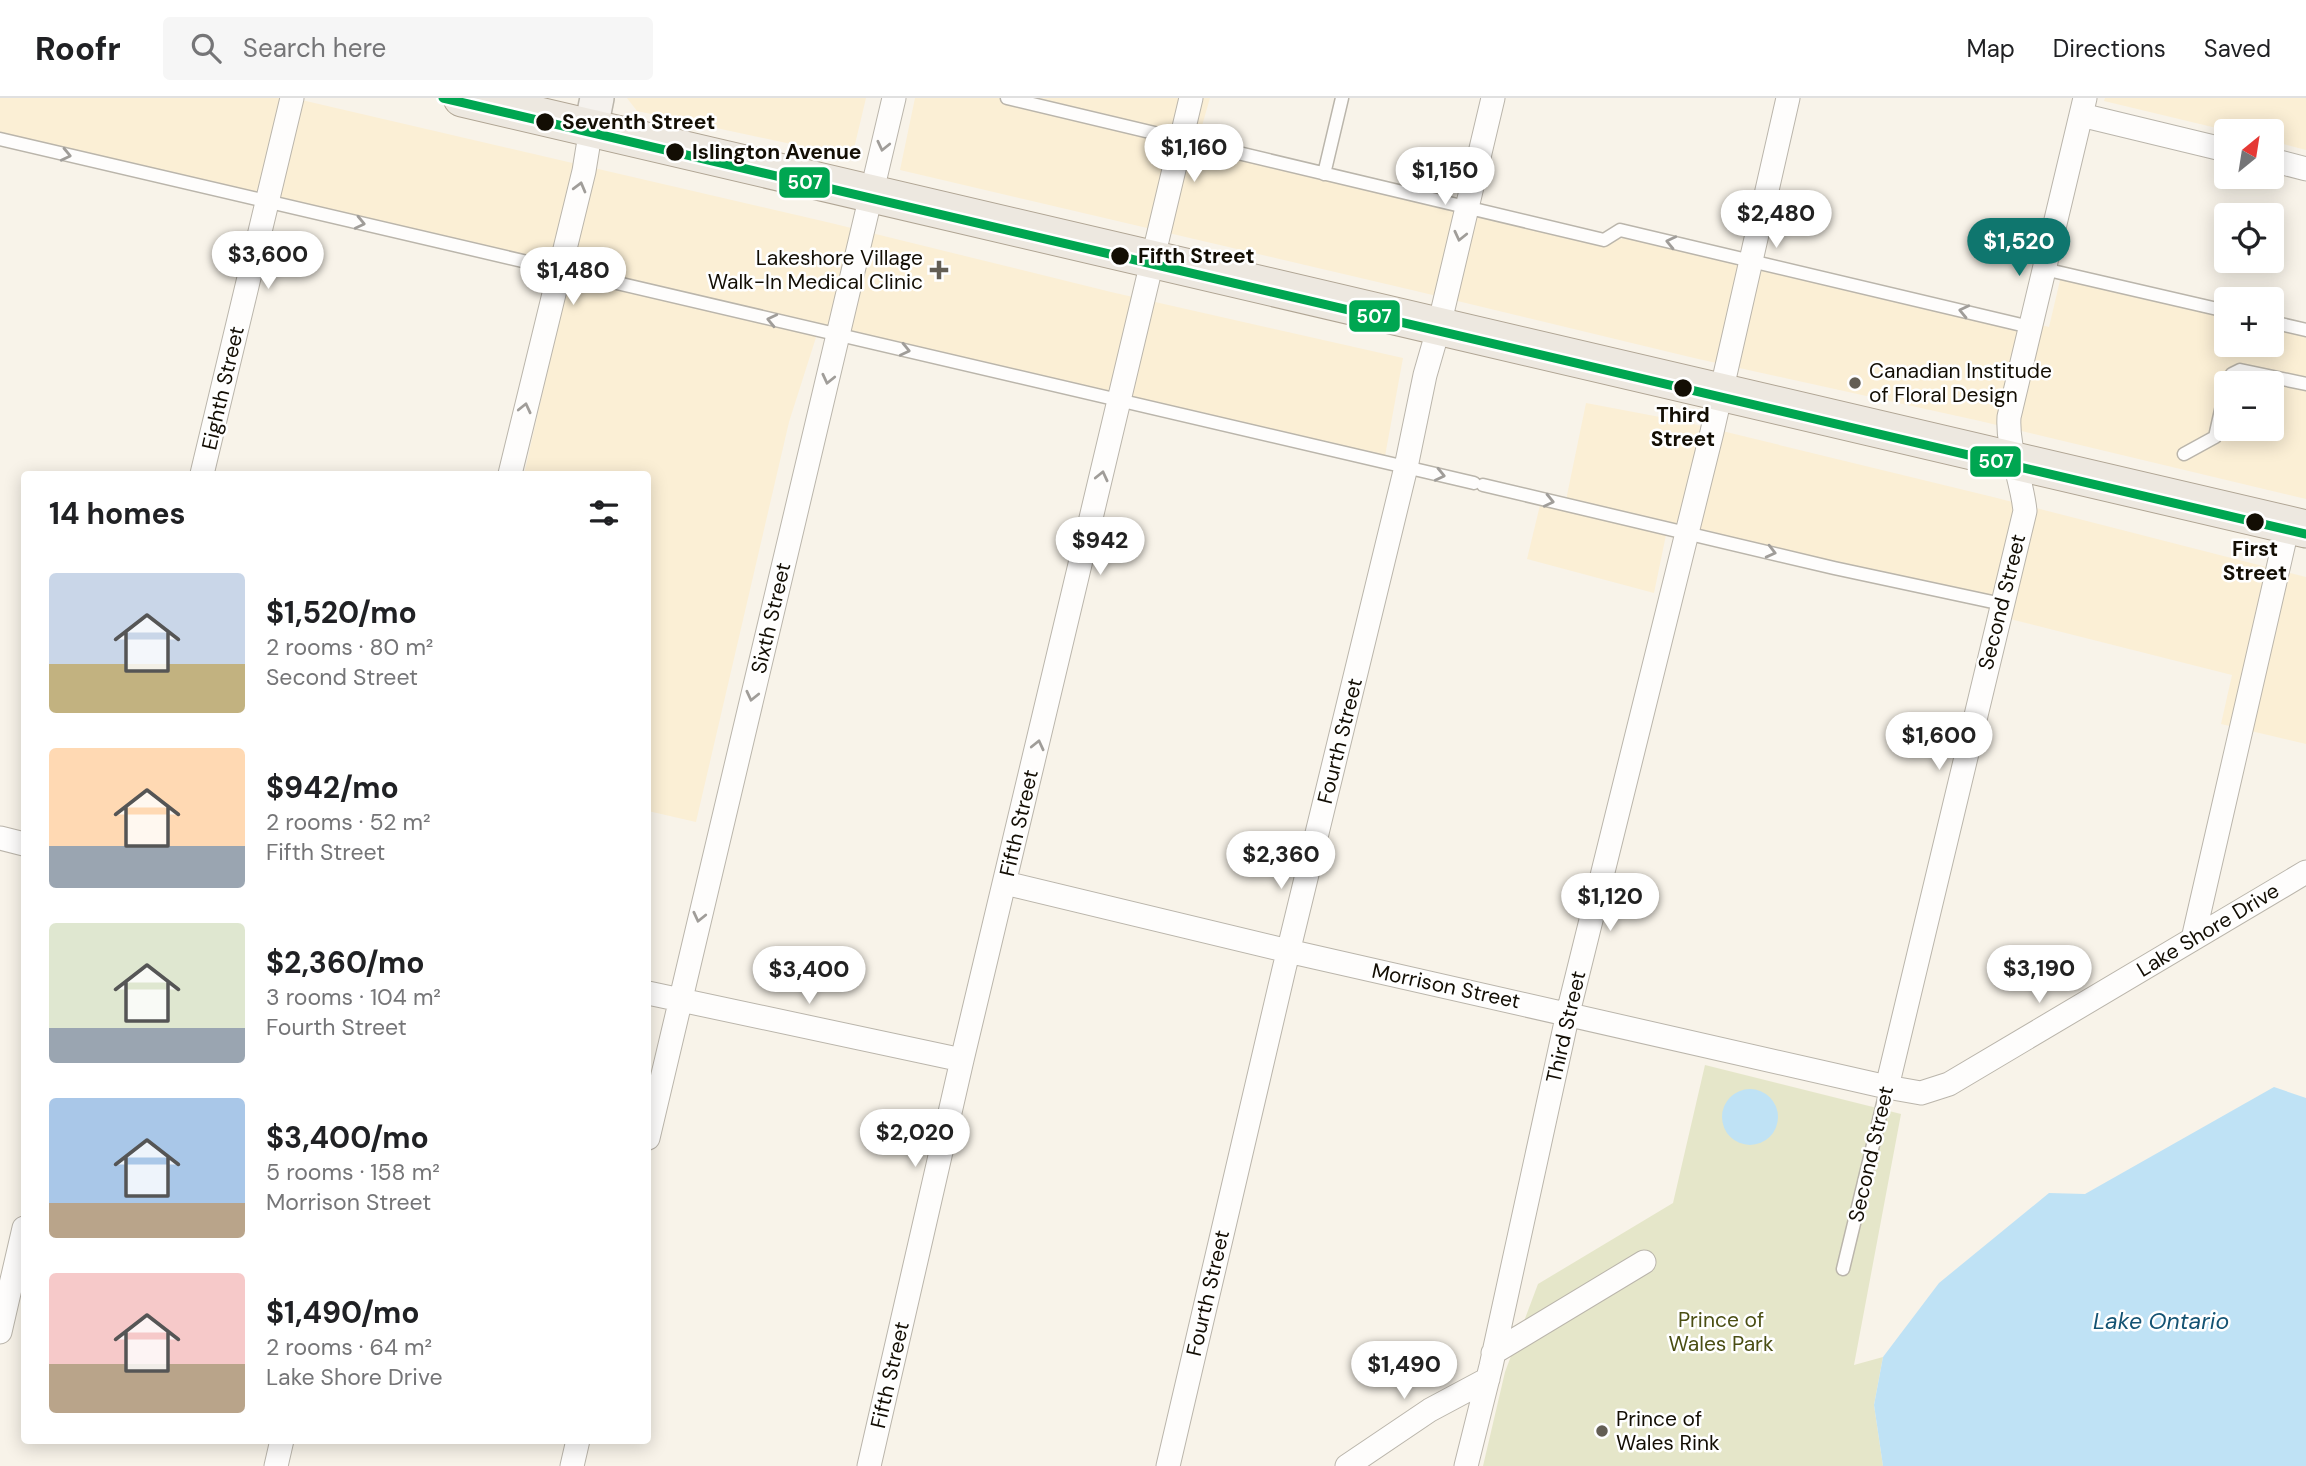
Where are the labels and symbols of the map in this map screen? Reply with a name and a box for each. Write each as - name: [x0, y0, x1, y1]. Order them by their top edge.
- place label: Seventh Street: [562, 108, 715, 136]
- marker: Seventh Street: [534, 111, 556, 133]
- north arrow: [2214, 119, 2284, 189]
- pin: $1,160: [1137, 125, 1251, 184]
- place label: Islington Avenue: [692, 138, 862, 166]
- one-way arrow: [876, 140, 891, 152]
- marker: Islington Avenue: [664, 141, 686, 163]
- one-way arrow: [60, 146, 72, 161]
- pin: $1,150: [1388, 148, 1502, 207]
- line badge: 507: [778, 166, 831, 199]
- text: 507: [787, 170, 823, 195]
- one-way arrow: [572, 181, 586, 193]
- pin: $2,480: [1719, 190, 1833, 250]
- one-way arrow: [354, 215, 366, 229]
- pin: $1,520: [1962, 218, 2076, 278]
- one-way arrow: [1454, 230, 1469, 242]
- pin: $3,600: [211, 232, 325, 291]
- one-way arrow: [1665, 236, 1677, 250]
- place label: Fifth Street: [1138, 242, 1255, 270]
- place label: Lakeshore Village Walk-In Medical Clinic: [708, 244, 923, 296]
- marker: Fifth Street: [1109, 245, 1131, 267]
- pin: $1,480: [516, 248, 630, 307]
- marker: Lakeshore Village Walk-In Medical Clinic: [929, 260, 949, 280]
- line badge: 507: [1348, 299, 1401, 333]
- text: 507: [1356, 304, 1392, 329]
- one-way arrow: [1958, 305, 1970, 319]
- one-way arrow: [766, 313, 778, 328]
- street label: Eighth Street: [195, 323, 251, 453]
- one-way arrow: [899, 342, 911, 357]
- place label: Canadian Institude of Floral Design: [1869, 357, 2052, 409]
- one-way arrow: [822, 373, 836, 385]
- marker: Canadian Institude of Floral Design: [1847, 375, 1863, 391]
- marker: Third Street: [1672, 377, 1694, 399]
- place label: Third Street: [1651, 401, 1715, 453]
- one-way arrow: [517, 402, 532, 414]
- line badge: 507: [1969, 445, 2022, 478]
- text: 507: [1978, 449, 2014, 474]
- one-way arrow: [1434, 467, 1446, 481]
- one-way arrow: [1094, 470, 1108, 482]
- one-way arrow: [1543, 492, 1555, 507]
- marker: First Street: [2244, 511, 2266, 533]
- pin: $942: [1059, 518, 1141, 577]
- street label: Second Street: [1972, 531, 2032, 673]
- place label: First Street: [2223, 535, 2287, 587]
- one-way arrow: [1765, 544, 1777, 558]
- street label: Sixth Street: [745, 560, 797, 676]
- street label: Fourth Street: [1311, 675, 1369, 807]
- one-way arrow: [746, 690, 760, 702]
- pin: $1,600: [1882, 712, 1996, 772]
- one-way arrow: [1029, 739, 1044, 751]
- street label: Fifth Street: [993, 767, 1045, 879]
- pin: $2,360: [1224, 832, 1338, 891]
- pin: $1,120: [1553, 874, 1667, 933]
- street label: Lake Shore Drive: [2132, 876, 2284, 984]
- one-way arrow: [693, 911, 707, 923]
- pin: $3,400: [752, 946, 866, 1006]
- pin: $3,190: [1982, 946, 2096, 1005]
- street label: Morrison Street: [1369, 957, 1523, 1015]
- street label: Third Street: [1539, 968, 1593, 1086]
- street label: Second Street: [1842, 1083, 1900, 1225]
- pin: $2,020: [858, 1110, 972, 1169]
- street label: Fourth Street: [1180, 1227, 1236, 1359]
- park label: Prince of Wales Park: [1669, 1306, 1774, 1358]
- water label: Lake Ontario: [2093, 1306, 2229, 1336]
- street label: Fifth Street: [864, 1319, 916, 1431]
- pin: $1,490: [1347, 1342, 1461, 1401]
- place label: Prince of Wales Rink: [1616, 1405, 1720, 1457]
- marker: Prince of Wales Rink: [1594, 1423, 1610, 1439]

